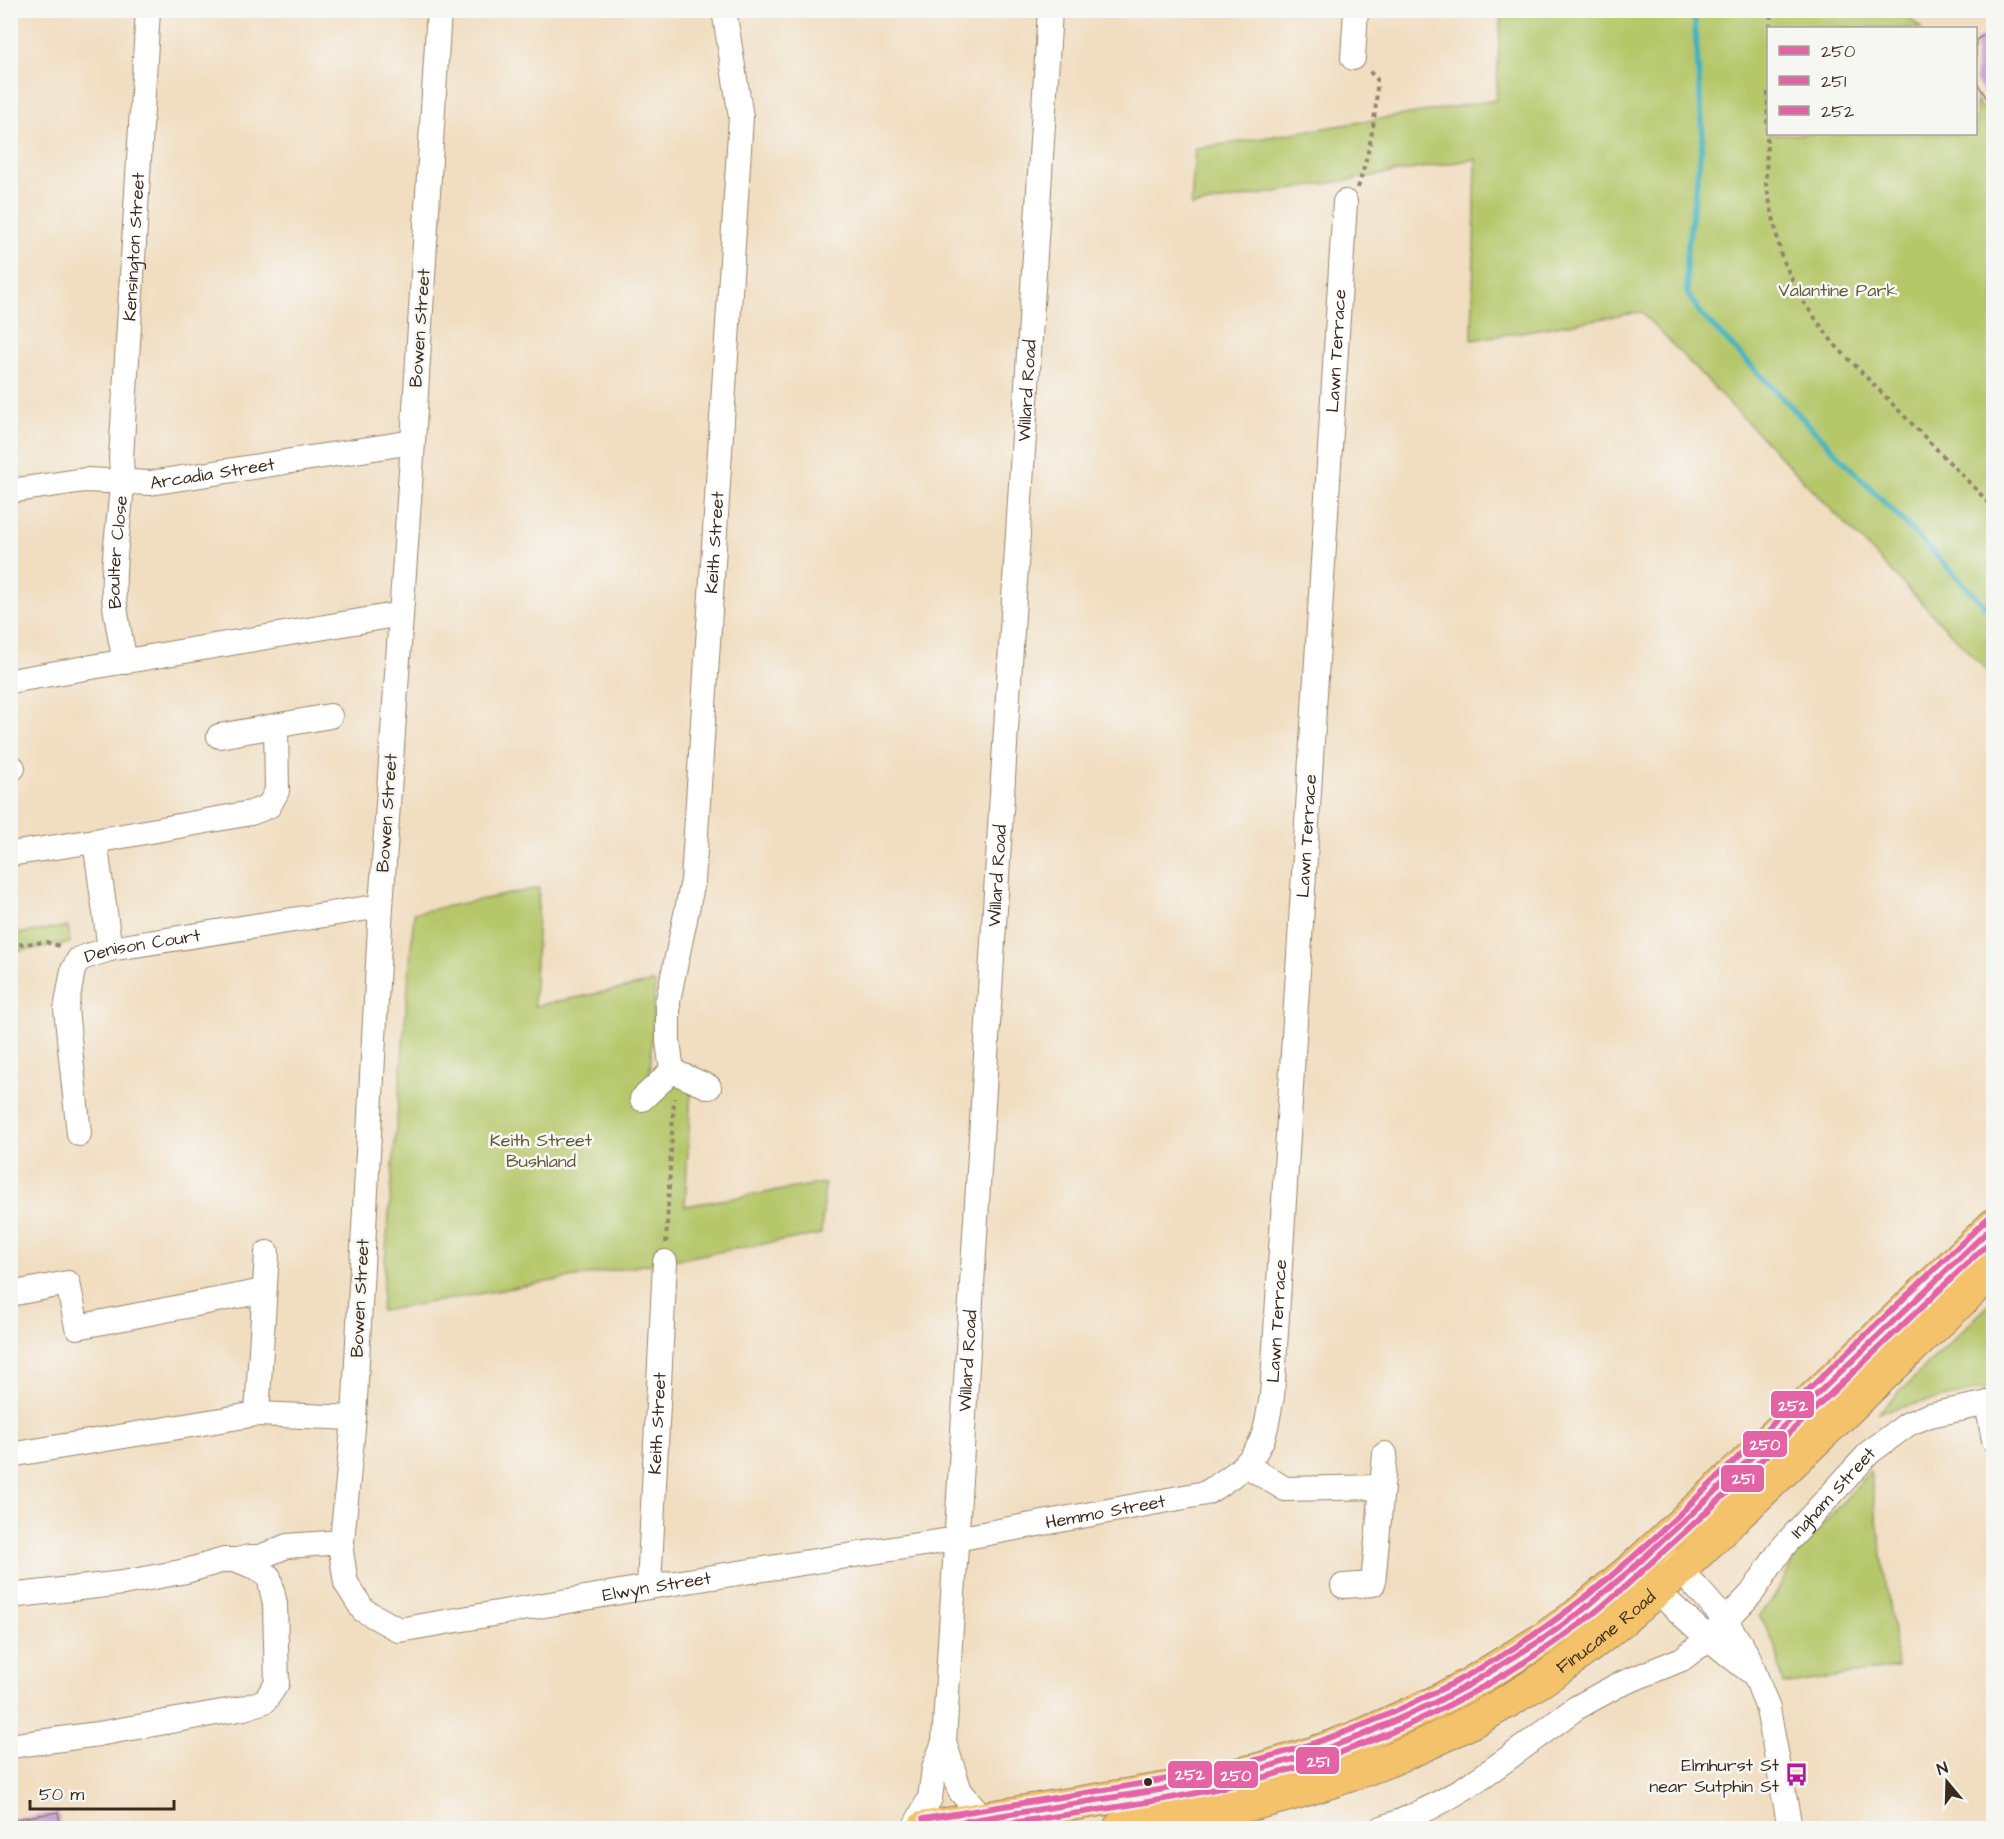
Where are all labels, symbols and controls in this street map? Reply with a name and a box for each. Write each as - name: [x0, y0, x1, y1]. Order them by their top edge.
- legend: [1767, 27, 1977, 135]
- text: 250: [1821, 39, 1855, 64]
- text: 251: [1821, 69, 1846, 94]
- text: 252: [1821, 99, 1855, 124]
- street label: Kensington Street: [117, 171, 151, 322]
- street label: Bowen Street: [403, 267, 437, 388]
- park label: Valantine Park: [1778, 278, 1898, 303]
- street label: Lawn Terrace: [1320, 288, 1352, 413]
- street label: Willard Road: [1011, 339, 1042, 442]
- street label: Arcadia Street: [148, 451, 277, 495]
- street label: Keith Street: [699, 490, 730, 594]
- street label: Boulter Close: [101, 494, 133, 610]
- street label: Bowen Street: [370, 752, 404, 873]
- street label: Lawn Terrace: [1290, 773, 1323, 898]
- street label: Willard Road: [981, 824, 1013, 928]
- street label: Denison Court: [81, 922, 203, 969]
- park label: Keith Street Bushland: [490, 1128, 593, 1174]
- street label: Bowen Street: [344, 1237, 376, 1358]
- street label: Lawn Terrace: [1260, 1258, 1293, 1383]
- street label: Willard Road: [952, 1309, 983, 1413]
- street label: Keith Street: [642, 1371, 672, 1475]
- line badge: 252: [1770, 1390, 1815, 1419]
- text: 252: [1777, 1395, 1809, 1417]
- line badge: 250: [1742, 1430, 1788, 1458]
- text: 250: [1749, 1434, 1780, 1456]
- street label: Ingham Street: [1785, 1441, 1882, 1544]
- line badge: 251: [1720, 1464, 1765, 1493]
- text: 251: [1731, 1468, 1755, 1490]
- street label: Hemmo Street: [1043, 1488, 1168, 1535]
- street label: Elwyn Street: [600, 1565, 713, 1607]
- street label: Finucane Road: [1551, 1584, 1661, 1679]
- line badge: 251: [1295, 1746, 1340, 1775]
- text: 251: [1306, 1751, 1330, 1773]
- north arrow: [1917, 1752, 1977, 1812]
- place label: Elmhurst St near Sutphin St: [1649, 1753, 1780, 1799]
- text: N: [1934, 1757, 1951, 1781]
- line badge: 252: [1167, 1760, 1213, 1789]
- line badge: 250: [1213, 1760, 1259, 1789]
- bus stop icon: Elmhurst St near Sutphin St: [1784, 1762, 1810, 1788]
- text: 252: [1174, 1764, 1206, 1786]
- text: 250: [1220, 1765, 1251, 1787]
- scale bar: [30, 1773, 174, 1811]
- unlabelled marker: [1142, 1776, 1154, 1788]
- text: 50 m: [39, 1782, 84, 1807]

